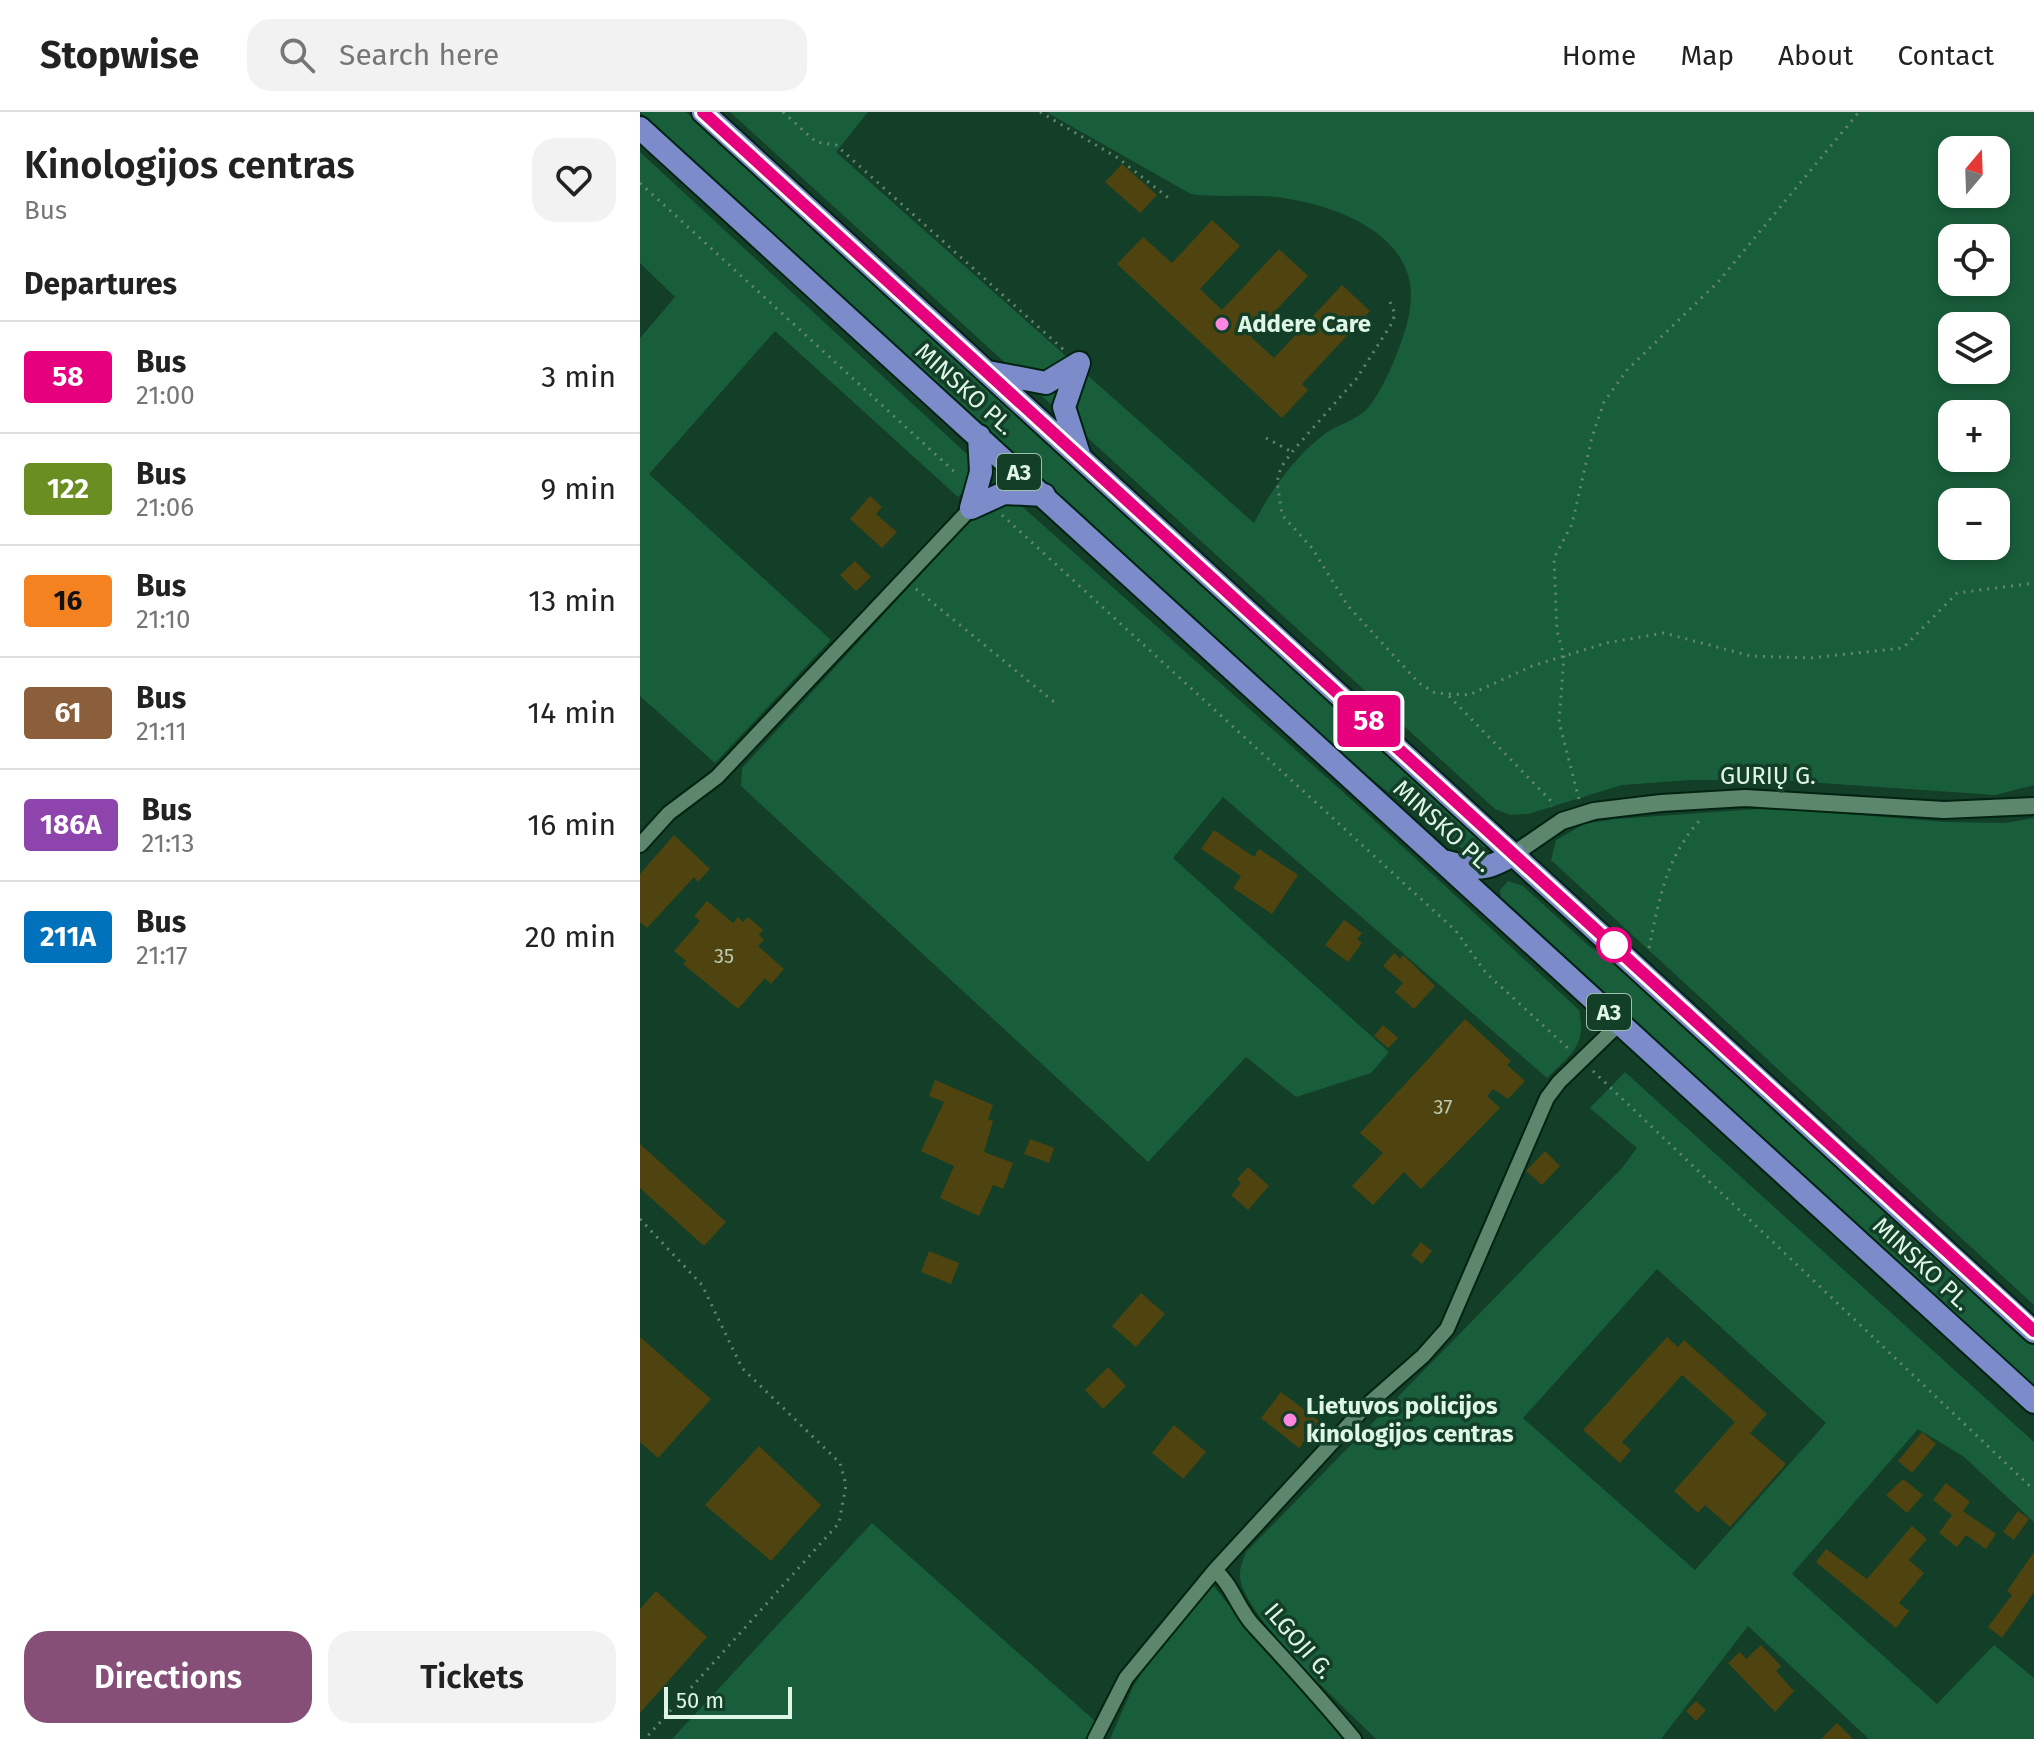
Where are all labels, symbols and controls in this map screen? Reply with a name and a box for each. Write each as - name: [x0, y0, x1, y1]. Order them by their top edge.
- search box: [247, 19, 807, 91]
- text: Stopwise: [40, 32, 199, 78]
- icon: search: [275, 33, 319, 77]
- text: Search here: [339, 37, 499, 73]
- text: Home: [1562, 39, 1636, 72]
- text: Map: [1680, 39, 1734, 72]
- text: About: [1778, 39, 1853, 72]
- text: Contact: [1897, 39, 1994, 72]
- north arrow: [1938, 136, 2010, 208]
- map controls: [1938, 136, 2010, 560]
- button: heart: [532, 138, 616, 222]
- text: Kinologijos centras: [24, 142, 355, 188]
- text: Bus: [24, 195, 67, 226]
- button: locate: [1938, 224, 2010, 296]
- text: Departures: [24, 266, 177, 302]
- place label: Addere Care: [1237, 310, 1371, 338]
- button: layers: [1938, 312, 2010, 384]
- marker: Addere Care: [1213, 315, 1231, 333]
- street label: MINSKO PL.: [910, 337, 1020, 441]
- text: Bus: [136, 344, 186, 380]
- text: 3 min: [541, 359, 616, 395]
- text: 58: [52, 360, 84, 393]
- text: 21:00: [136, 380, 195, 411]
- button: +: [1938, 400, 2010, 472]
- road number: A3: [997, 454, 1041, 490]
- text: Bus: [136, 456, 186, 492]
- text: 9 min: [541, 471, 616, 507]
- text: 122: [47, 472, 89, 505]
- button: −: [1938, 488, 2010, 560]
- text: 21:06: [136, 492, 194, 523]
- text: Bus: [136, 568, 186, 604]
- text: 13 min: [528, 583, 616, 619]
- text: 16: [54, 584, 82, 617]
- text: 21:10: [136, 604, 190, 635]
- text: Bus: [136, 680, 186, 716]
- text: 14 min: [527, 695, 616, 731]
- line badge: 58: [1333, 695, 1405, 747]
- text: 61: [54, 696, 82, 729]
- text: 58: [1353, 704, 1385, 737]
- text: 21:11: [136, 716, 187, 747]
- street label: GURIŲ G.: [1720, 762, 1816, 790]
- street label: MINSKO PL.: [1388, 774, 1498, 878]
- text: Bus: [142, 792, 192, 828]
- text: 16 min: [527, 807, 616, 843]
- text: 186A: [40, 808, 102, 841]
- text: 21:13: [142, 828, 195, 859]
- text: Bus: [136, 904, 186, 940]
- text: 20 min: [525, 919, 616, 955]
- text: 211A: [40, 920, 96, 953]
- unlabelled marker: [1597, 928, 1631, 962]
- text: 21:17: [136, 940, 187, 971]
- house number: 35: [714, 944, 734, 968]
- road number: A3: [1587, 994, 1631, 1030]
- house number: 37: [1434, 1095, 1452, 1119]
- street label: MINSKO PL.: [1867, 1212, 1977, 1316]
- place label: Lietuvos policijos kinologijos centras: [1306, 1392, 1514, 1448]
- marker: Lietuvos policijos kinologijos centras: [1281, 1411, 1299, 1429]
- street label: ILGOJI G.: [1259, 1597, 1339, 1685]
- button: Directions: [24, 1631, 312, 1723]
- button: Tickets: [328, 1631, 616, 1723]
- scale bar: [664, 1683, 792, 1719]
- text: 50 m: [676, 1687, 724, 1714]

